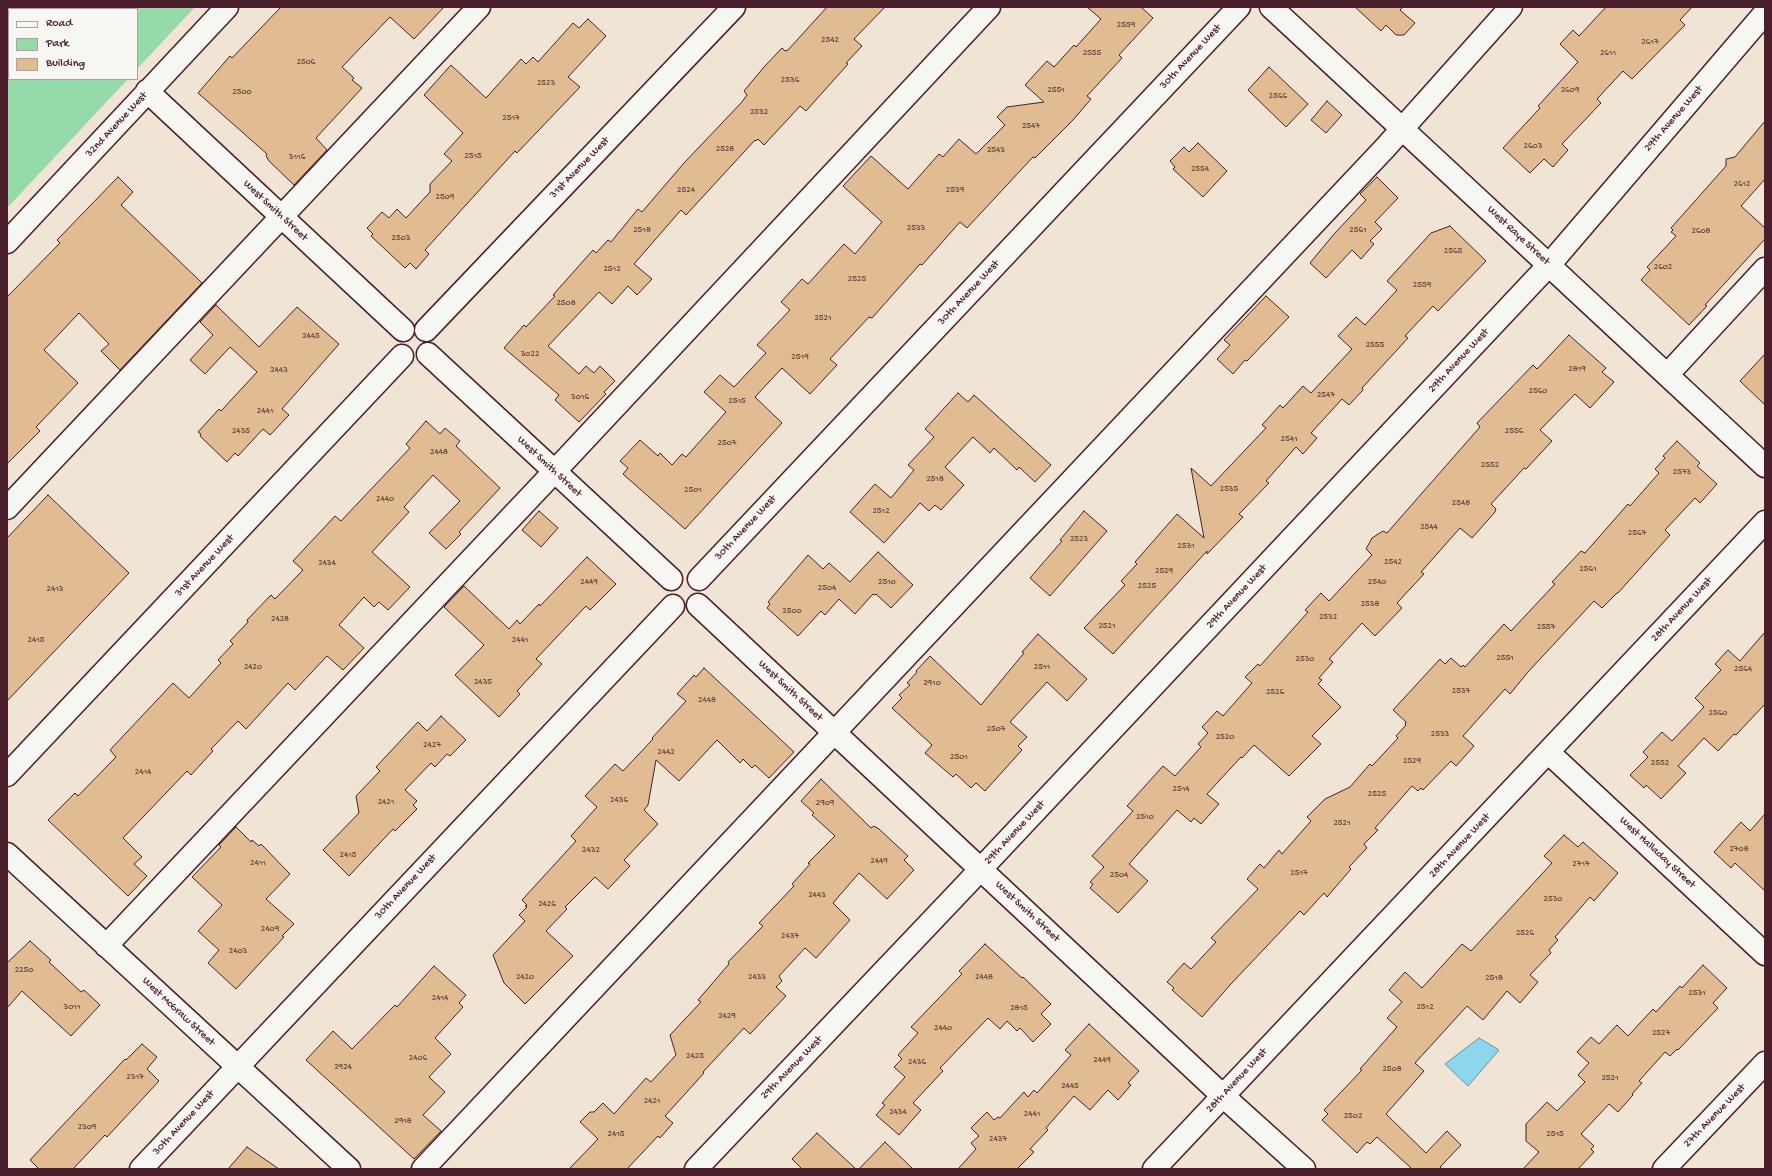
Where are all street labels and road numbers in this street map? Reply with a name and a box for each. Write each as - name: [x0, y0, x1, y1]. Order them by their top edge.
- street label: 30th Avenue West: [1157, 22, 1225, 92]
- street label: 29th Avenue West: [1642, 83, 1706, 155]
- street label: 32nd Avenue West: [83, 90, 151, 160]
- street label: 31st Avenue West: [547, 134, 613, 202]
- street label: West Smith Street: [240, 178, 310, 244]
- street label: West Raye Street: [1484, 204, 1552, 268]
- street label: 30th Avenue West: [935, 258, 1003, 328]
- street label: 29th Avenue West: [1426, 326, 1492, 396]
- street label: West Smith Street: [514, 434, 584, 500]
- street label: 30th Avenue West: [712, 493, 780, 563]
- street label: 31st Avenue West: [173, 532, 237, 600]
- street label: 29th Avenue West: [1204, 562, 1270, 632]
- street label: 28th Avenue West: [1649, 575, 1715, 645]
- street label: West Smith Street: [755, 658, 825, 724]
- street label: 29th Avenue West: [982, 798, 1048, 868]
- street label: 28th Avenue West: [1427, 811, 1493, 881]
- street label: West Halladay Street: [1616, 814, 1698, 892]
- street label: 30th Avenue West: [372, 852, 440, 922]
- street label: West Smith Street: [992, 879, 1062, 945]
- street label: West McGraw Street: [139, 975, 217, 1049]
- street label: 29th Avenue West: [758, 1034, 826, 1102]
- street label: 28th Avenue West: [1204, 1046, 1270, 1116]
- street label: 27th Avenue West: [1681, 1081, 1749, 1151]
- street label: 30th Avenue West: [150, 1088, 218, 1158]

